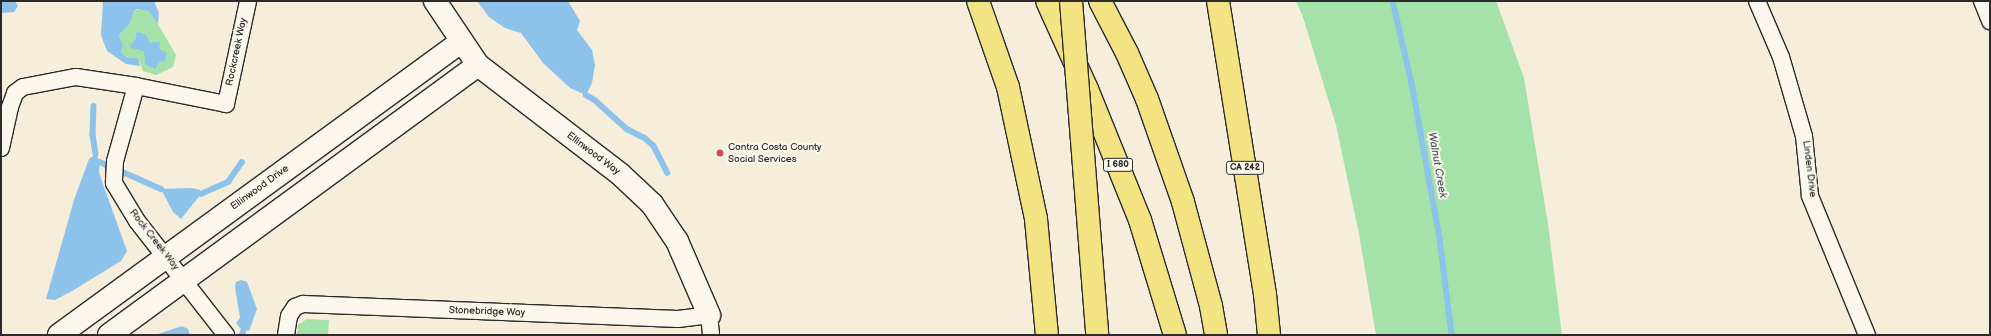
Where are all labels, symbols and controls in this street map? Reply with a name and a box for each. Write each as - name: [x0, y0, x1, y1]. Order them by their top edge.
- street label: Rockcreek Way: [224, 17, 250, 87]
- street label: Ellinwood Way: [564, 130, 622, 178]
- water label: Walnut Creek: [1425, 131, 1449, 199]
- street label: Linden Drive: [1800, 140, 1818, 198]
- place label: Contra Costa County Social Services: [728, 141, 822, 164]
- marker: Contra Costa County Social Services: [715, 148, 725, 158]
- road number: I 680: [1103, 158, 1133, 172]
- road number: CA 242: [1225, 161, 1265, 175]
- street label: Ellinwood Drive: [229, 163, 291, 213]
- street label: Rock Creek Way: [126, 207, 182, 273]
- street label: Stonebridge Way: [449, 305, 525, 319]

